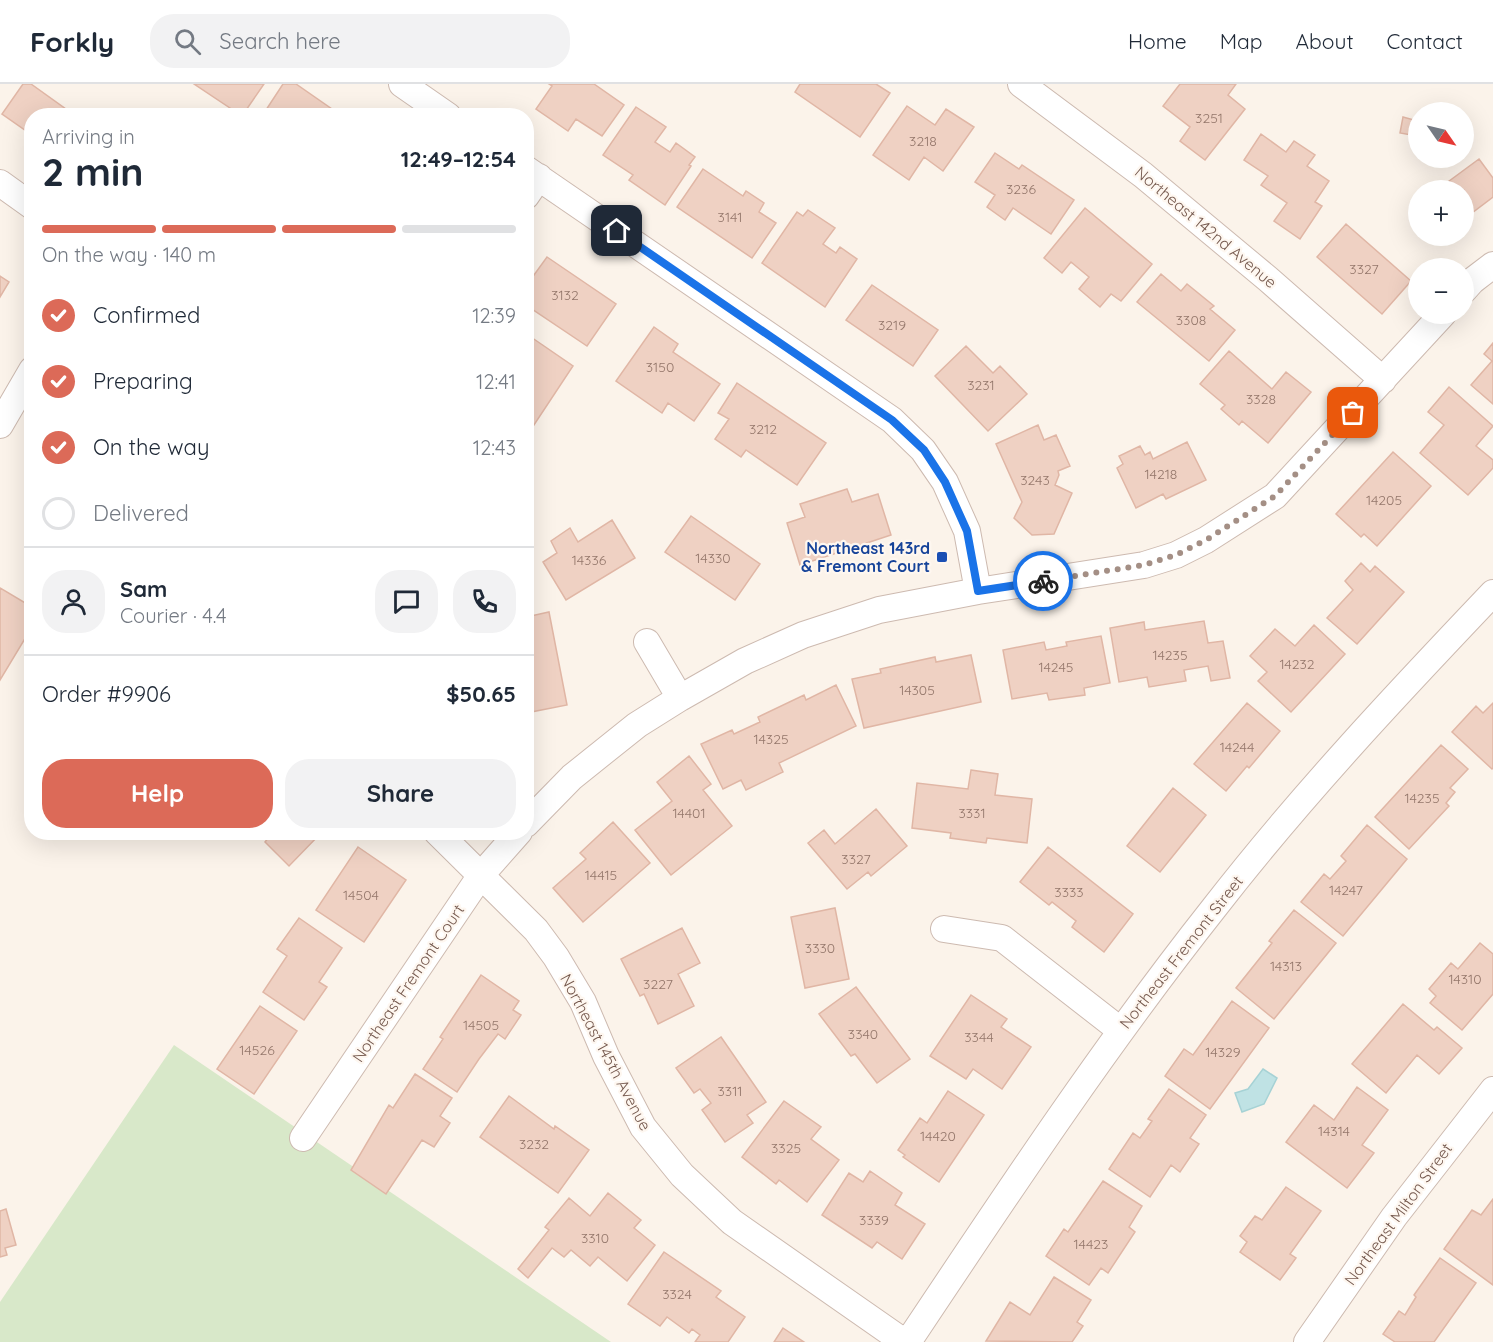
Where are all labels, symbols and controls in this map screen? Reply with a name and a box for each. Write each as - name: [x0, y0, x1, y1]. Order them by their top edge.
- search box: [150, 14, 570, 68]
- text: Forkly: [30, 24, 114, 59]
- icon: search: [171, 25, 204, 58]
- text: Search here: [219, 27, 341, 55]
- text: Home: [1128, 28, 1187, 54]
- text: Map: [1220, 28, 1263, 54]
- text: About: [1296, 28, 1354, 54]
- text: Contact: [1387, 28, 1463, 54]
- north arrow: [1408, 102, 1474, 168]
- map controls: [1408, 102, 1474, 324]
- house number: 3251: [1195, 109, 1223, 127]
- text: Arriving in: [42, 124, 135, 149]
- house number: 3218: [909, 132, 937, 150]
- text: 12:49–12:54: [401, 145, 516, 173]
- text: 2 min: [42, 147, 144, 196]
- street label: Northeast 142nd Avenue: [1131, 162, 1281, 292]
- house number: 3236: [1006, 180, 1036, 198]
- button: +: [1408, 180, 1474, 246]
- pin: [591, 205, 642, 256]
- house number: 3141: [718, 208, 742, 226]
- icon: home: [600, 214, 633, 247]
- text: On the way · 140 m: [42, 242, 216, 267]
- button: −: [1408, 258, 1474, 324]
- house number: 3327: [1349, 260, 1379, 278]
- house number: 3132: [551, 286, 579, 304]
- icon: check: [42, 299, 75, 332]
- text: Confirmed: [93, 301, 200, 329]
- text: 12:39: [472, 303, 516, 328]
- house number: 3308: [1176, 311, 1206, 329]
- house number: 3219: [878, 316, 906, 334]
- house number: 3150: [646, 358, 674, 376]
- icon: check: [42, 365, 75, 398]
- text: Preparing: [93, 367, 193, 395]
- text: 12:41: [476, 369, 516, 394]
- house number: 3231: [967, 376, 995, 394]
- pin: [1327, 387, 1378, 438]
- house number: 3328: [1246, 390, 1276, 408]
- icon: bag: [1336, 396, 1369, 429]
- house number: 3212: [749, 420, 777, 438]
- icon: check: [42, 431, 75, 464]
- text: On the way: [93, 433, 209, 461]
- text: 12:43: [473, 435, 516, 460]
- house number: 14218: [1145, 465, 1177, 483]
- house number: 3243: [1020, 471, 1050, 489]
- house number: 14205: [1366, 491, 1402, 509]
- text: Delivered: [93, 499, 189, 527]
- place label: Northeast 143rd & Fremont Court: [801, 538, 930, 576]
- house number: 14330: [695, 549, 731, 567]
- marker: Northeast 143rd & Fremont Court: [935, 550, 949, 564]
- house number: 14336: [572, 551, 607, 569]
- courier: [1013, 551, 1073, 611]
- icon: bike: [1027, 565, 1060, 598]
- button: person: [42, 570, 105, 633]
- button: chat: [375, 570, 438, 633]
- button: phone: [453, 570, 516, 633]
- text: Sam: [120, 575, 167, 603]
- text: Courier · 4.4: [120, 603, 226, 628]
- house number: 14235: [1152, 646, 1188, 664]
- house number: 14232: [1279, 655, 1315, 673]
- house number: 14245: [1038, 658, 1074, 676]
- text: Order #9906: [42, 680, 171, 708]
- text: $50.65: [446, 680, 516, 708]
- house number: 14305: [899, 681, 935, 699]
- house number: 14325: [753, 730, 789, 748]
- house number: 14244: [1220, 738, 1254, 756]
- button: Help: [42, 759, 273, 828]
- button: Share: [285, 759, 516, 828]
- house number: 14235: [1404, 789, 1440, 807]
- house number: 14401: [672, 804, 706, 822]
- house number: 3331: [958, 804, 986, 822]
- house number: 3327: [841, 850, 871, 868]
- house number: 14415: [585, 866, 617, 884]
- street label: Northeast Fremont Street: [1115, 871, 1247, 1033]
- house number: 14247: [1329, 881, 1363, 899]
- house number: 3333: [1054, 883, 1084, 901]
- house number: 14504: [343, 886, 379, 904]
- street label: Northeast Fremont Court: [348, 900, 468, 1066]
- house number: 3330: [805, 939, 835, 957]
- house number: 14313: [1270, 957, 1302, 975]
- street label: Northeast 145th Avenue: [556, 970, 656, 1134]
- house number: 14310: [1448, 970, 1482, 988]
- house number: 3227: [643, 975, 673, 993]
- house number: 14505: [463, 1016, 499, 1034]
- house number: 3340: [848, 1025, 878, 1043]
- house number: 3344: [964, 1028, 994, 1046]
- house number: 14526: [239, 1041, 275, 1059]
- house number: 14329: [1205, 1043, 1241, 1061]
- house number: 3311: [717, 1082, 743, 1100]
- house number: 14314: [1318, 1122, 1350, 1140]
- house number: 14420: [920, 1127, 956, 1145]
- house number: 3232: [519, 1135, 549, 1153]
- house number: 3325: [771, 1139, 801, 1157]
- street label: Northeast Milton Street: [1340, 1139, 1456, 1289]
- house number: 3339: [859, 1211, 889, 1229]
- house number: 3310: [581, 1229, 609, 1247]
- house number: 14423: [1074, 1235, 1108, 1253]
- house number: 3324: [662, 1285, 692, 1303]

